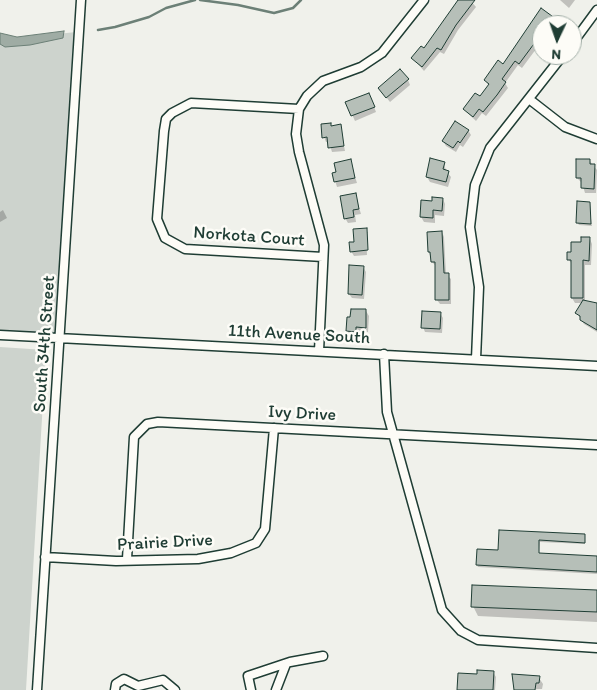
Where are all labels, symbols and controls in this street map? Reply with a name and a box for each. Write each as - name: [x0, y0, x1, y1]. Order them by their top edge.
- north arrow: [532, 15, 582, 65]
- text: N: [551, 46, 561, 63]
- street label: Norkota Court: [193, 222, 305, 252]
- street label: South 34th Street: [29, 275, 61, 413]
- street label: 11th Avenue South: [227, 320, 371, 350]
- street label: Ivy Drive: [267, 401, 337, 427]
- street label: Prairie Drive: [117, 530, 213, 556]

